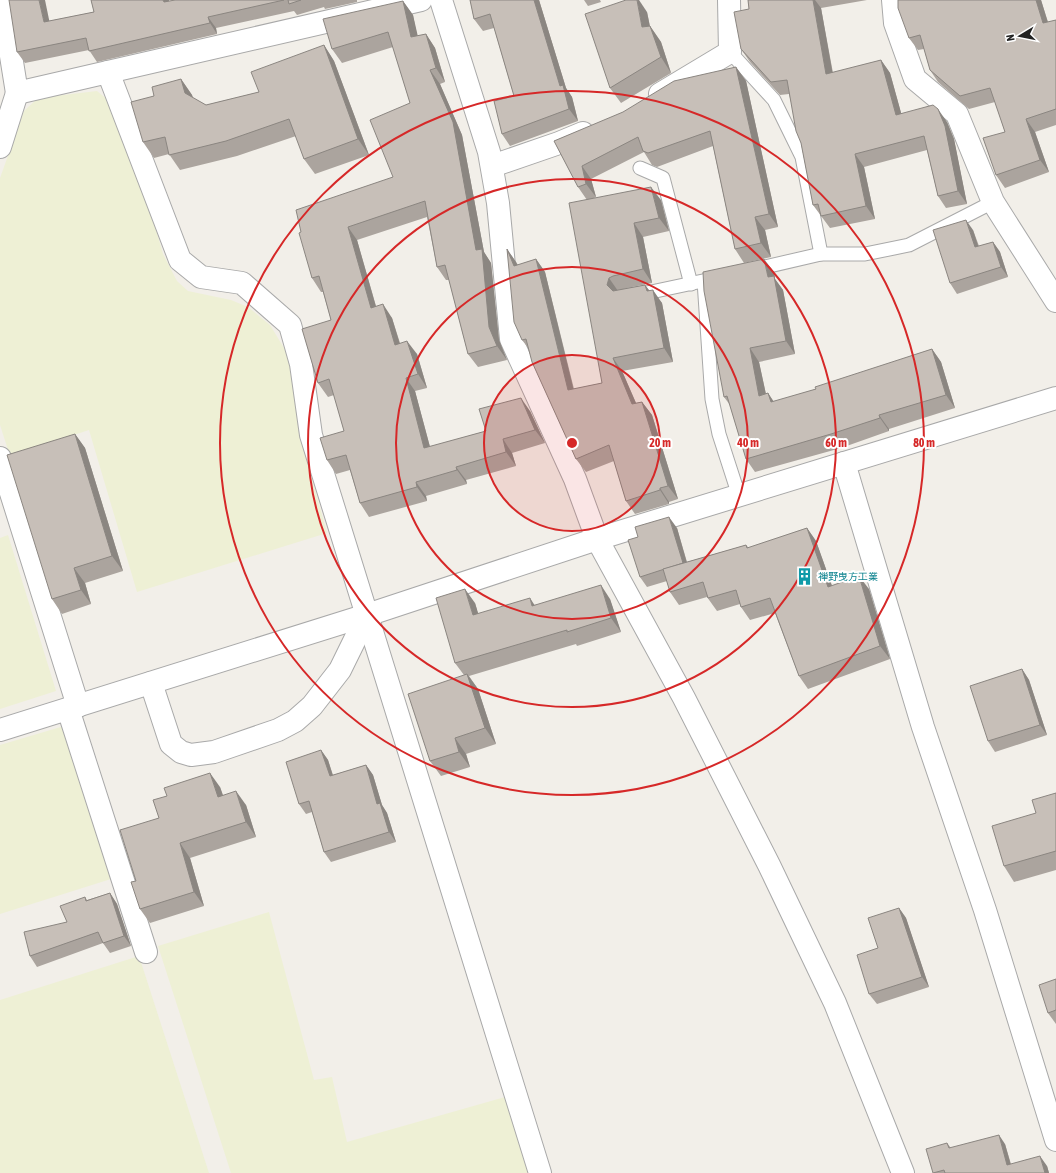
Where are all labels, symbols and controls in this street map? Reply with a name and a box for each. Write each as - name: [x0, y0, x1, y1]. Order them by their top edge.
- north arrow: [1000, 16, 1040, 56]
- text: N: [1004, 33, 1017, 42]
- centre of rings: [565, 436, 579, 450]
- text: 20 m: [649, 436, 671, 450]
- text: 40 m: [736, 436, 759, 450]
- text: 60 m: [825, 436, 847, 450]
- text: 80 m: [913, 436, 935, 450]
- building icon: 禅野曳方工業: [795, 566, 815, 586]
- place label: 禅野曳方工業: [818, 571, 878, 582]

